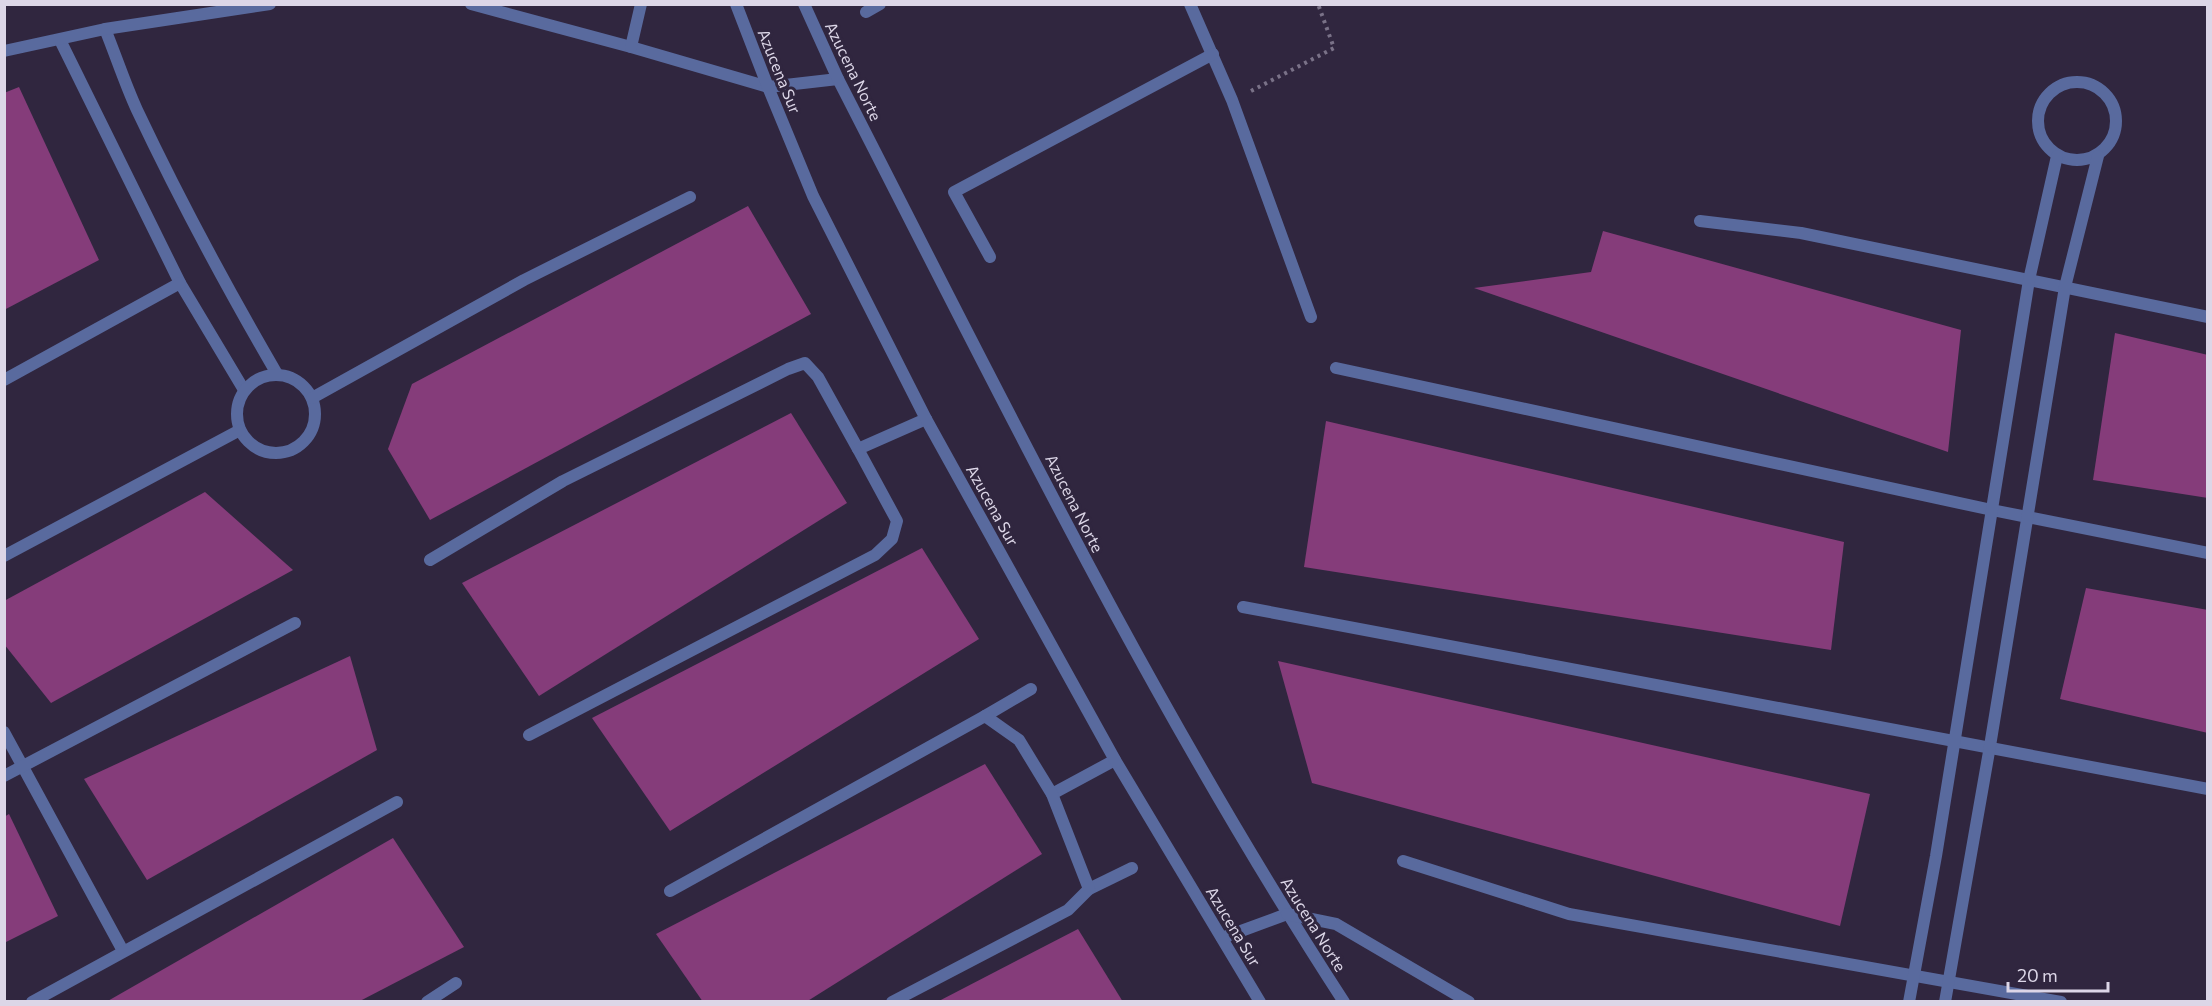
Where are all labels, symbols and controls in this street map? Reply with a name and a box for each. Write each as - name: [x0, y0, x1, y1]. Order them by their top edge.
- street label: Azucena Norte: [822, 18, 886, 124]
- street label: Azucena Sur: [754, 26, 806, 117]
- street label: Azucena Norte: [1042, 451, 1108, 555]
- street label: Azucena Sur: [963, 461, 1023, 549]
- street label: Azucena Norte: [1277, 873, 1351, 975]
- street label: Azucena Sur: [1203, 883, 1266, 970]
- scale bar: [2008, 955, 2108, 993]
- text: 20 m: [2017, 964, 2058, 986]

